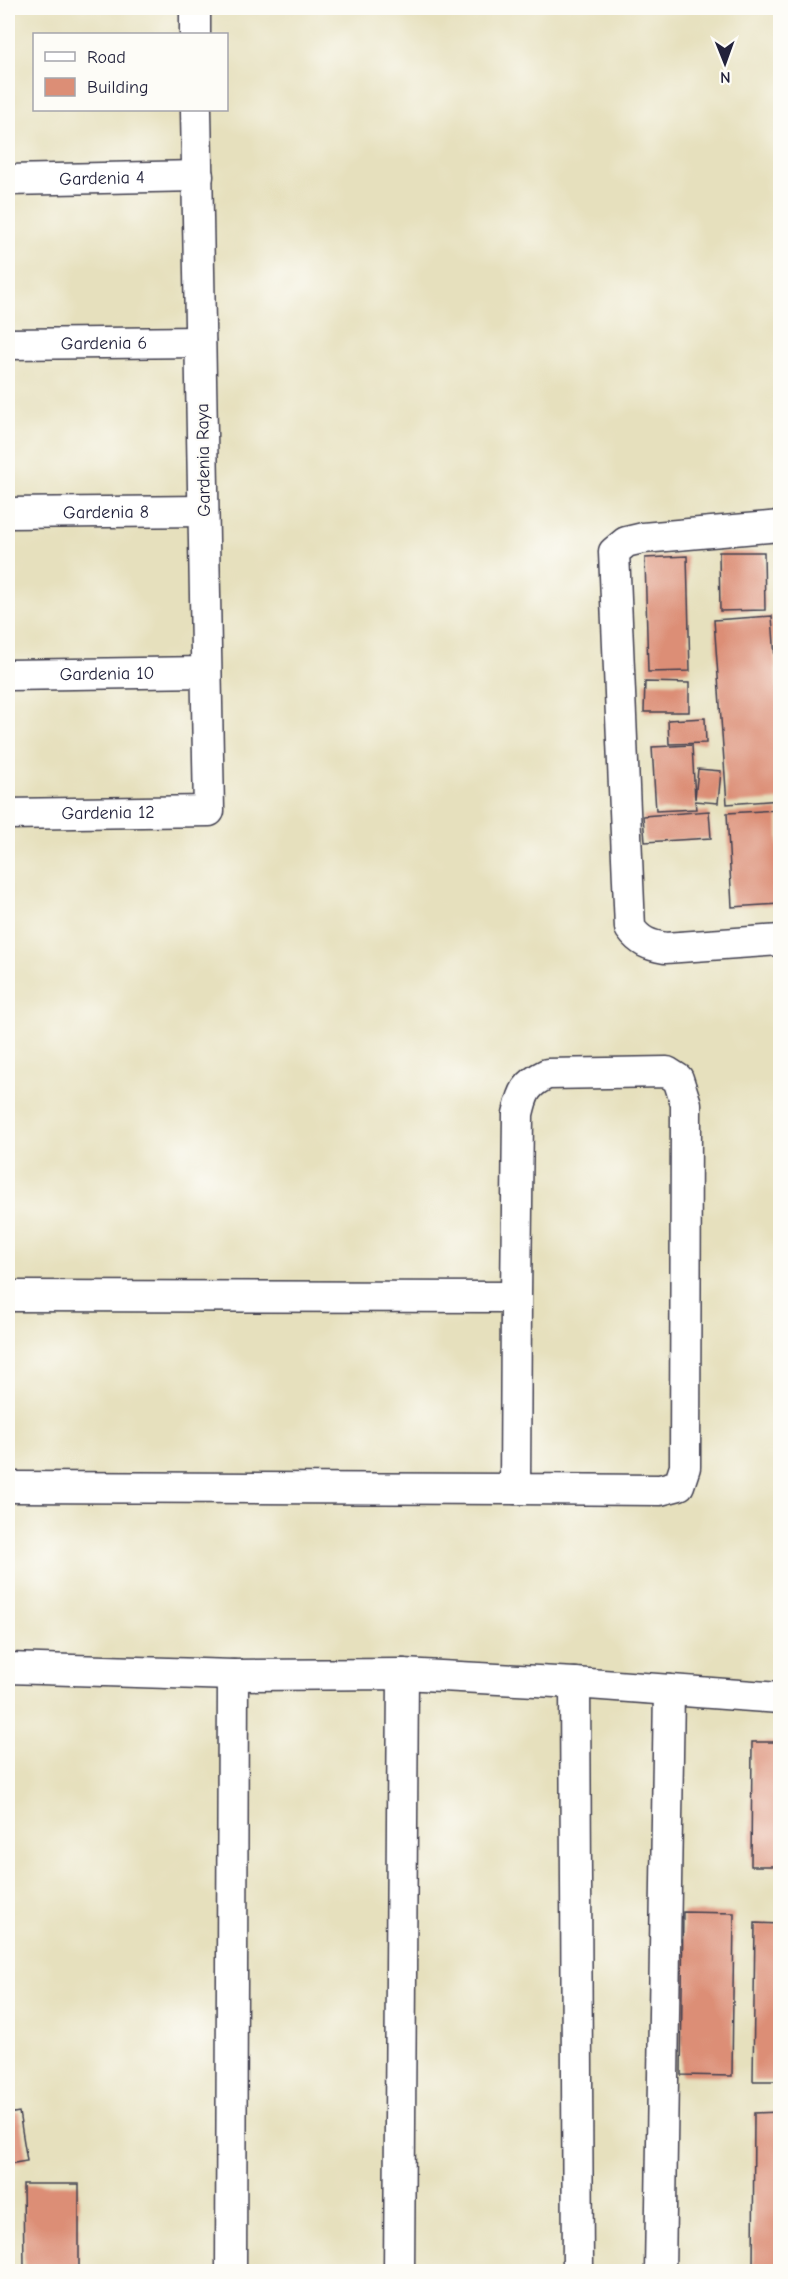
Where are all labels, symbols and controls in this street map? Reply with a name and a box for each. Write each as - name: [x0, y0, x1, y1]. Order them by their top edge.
- legend: [33, 33, 228, 111]
- north arrow: [695, 33, 755, 93]
- text: Road: [87, 47, 126, 68]
- text: N: [720, 68, 731, 86]
- text: Building: [87, 77, 149, 98]
- street label: Gardenia 4: [59, 167, 145, 190]
- street label: Gardenia 6: [61, 333, 147, 354]
- street label: Gardenia Raya: [192, 403, 215, 517]
- street label: Gardenia 8: [63, 502, 149, 523]
- street label: Gardenia 10: [59, 663, 155, 685]
- street label: Gardenia 12: [61, 802, 155, 824]

